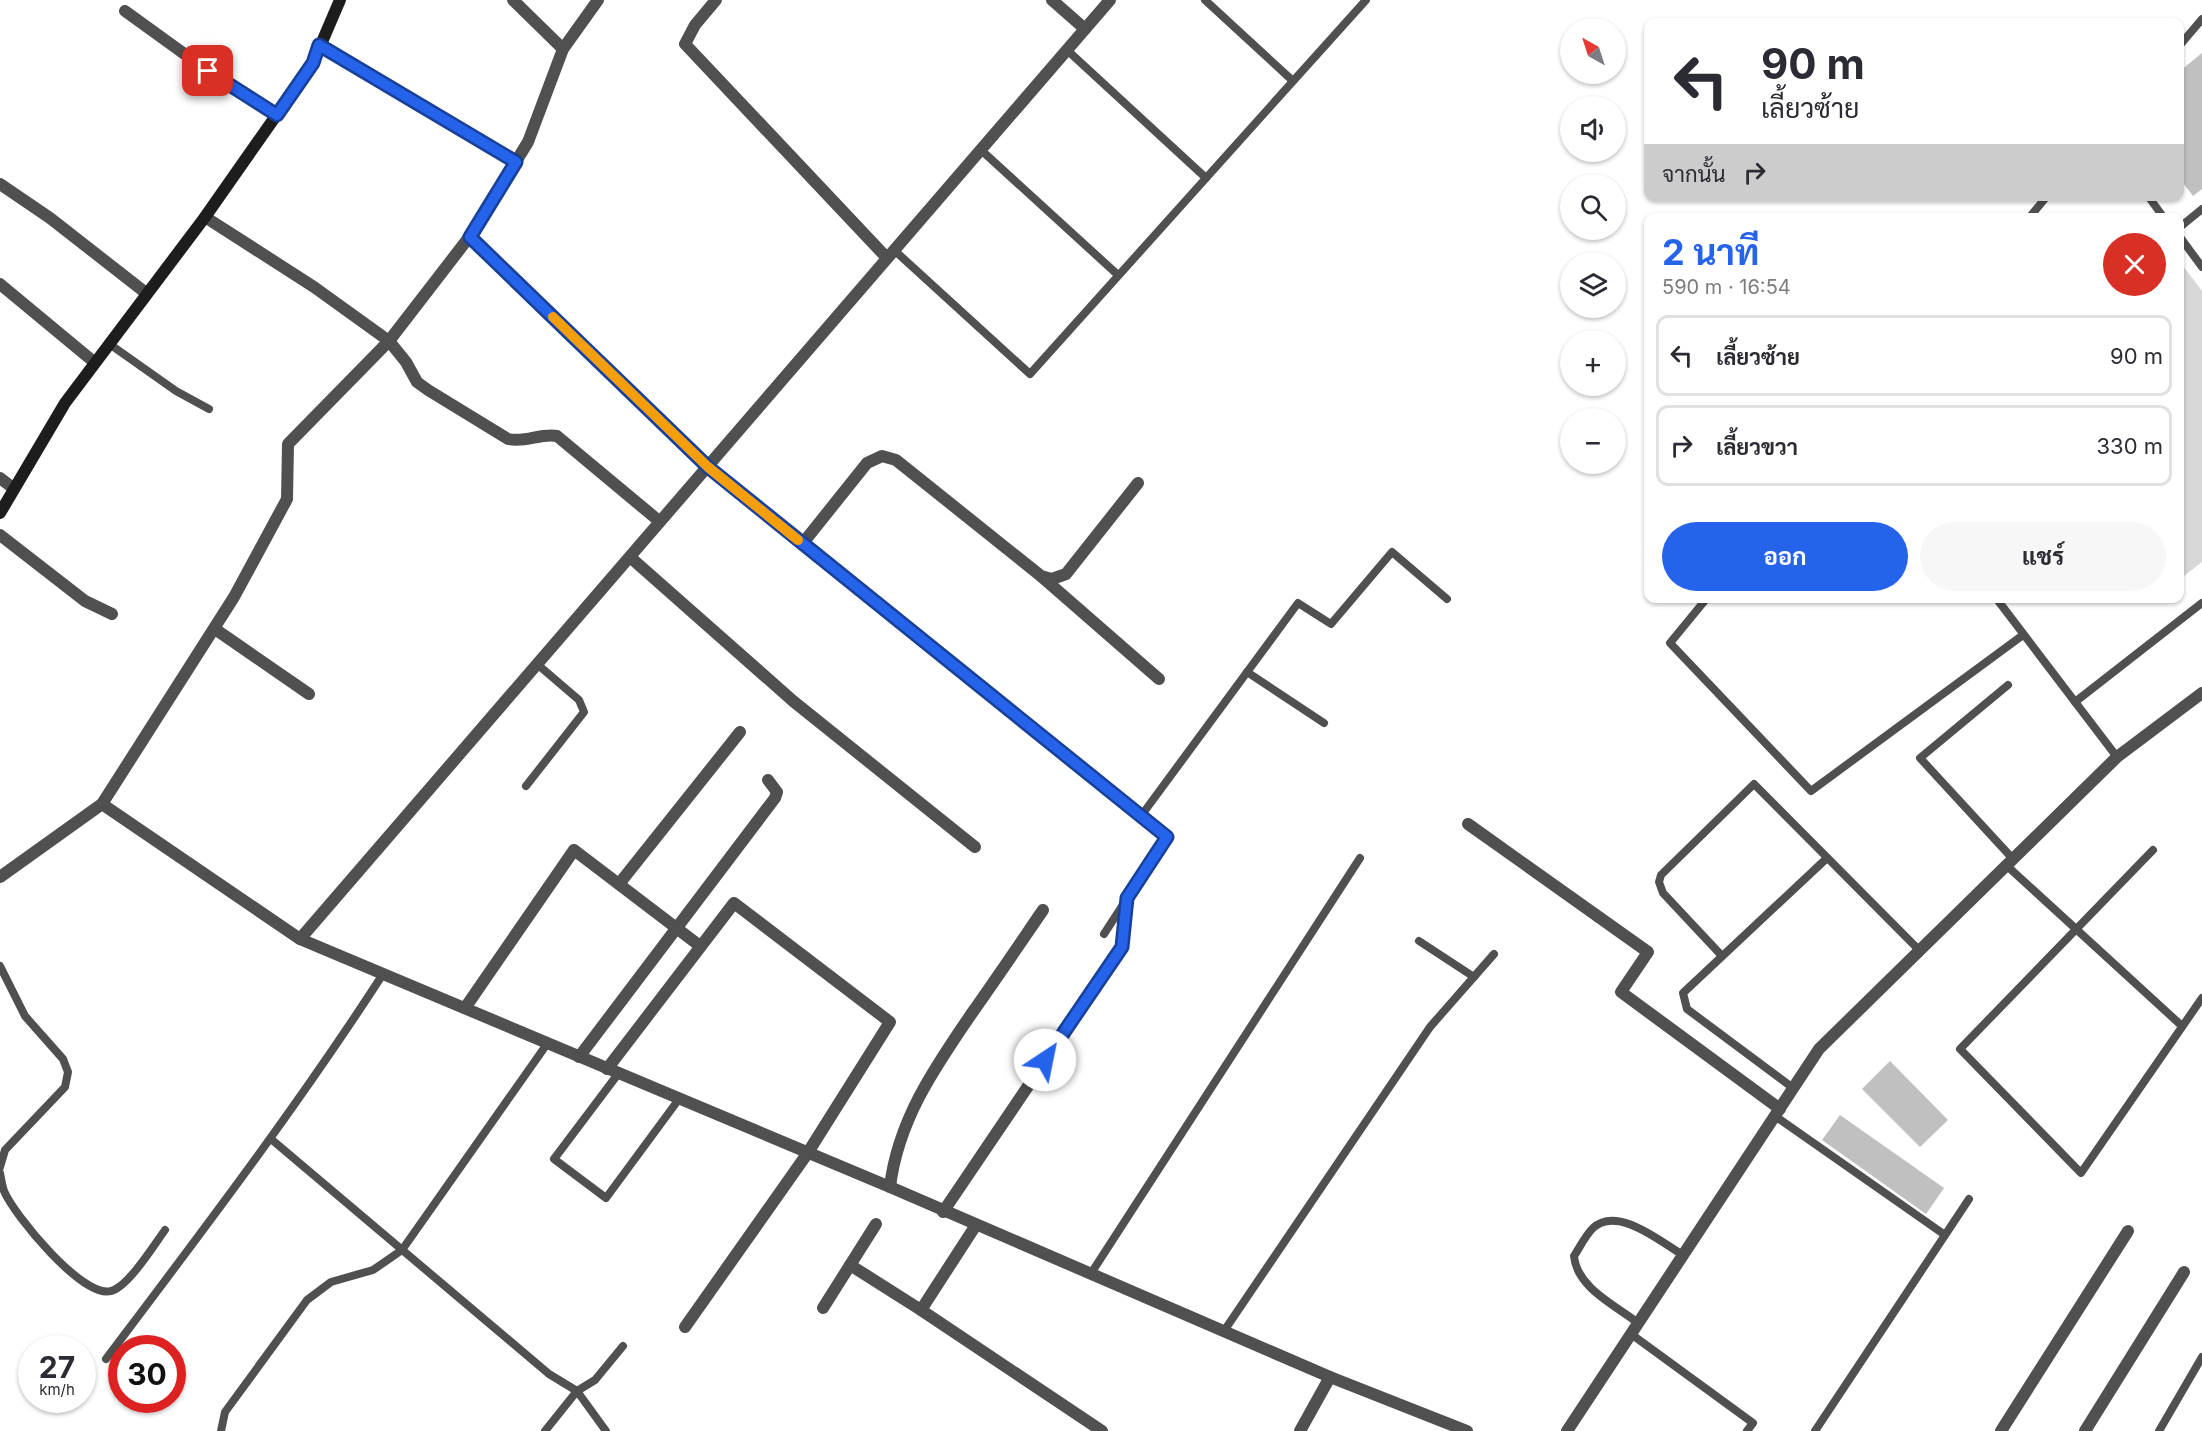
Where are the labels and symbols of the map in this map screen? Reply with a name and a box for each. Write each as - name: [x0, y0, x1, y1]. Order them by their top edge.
- north arrow: [1560, 18, 1626, 84]
- pin: [182, 45, 233, 96]
- position arrow: [1013, 1028, 1077, 1092]
- speed limit sign: 30: [108, 1335, 186, 1413]

